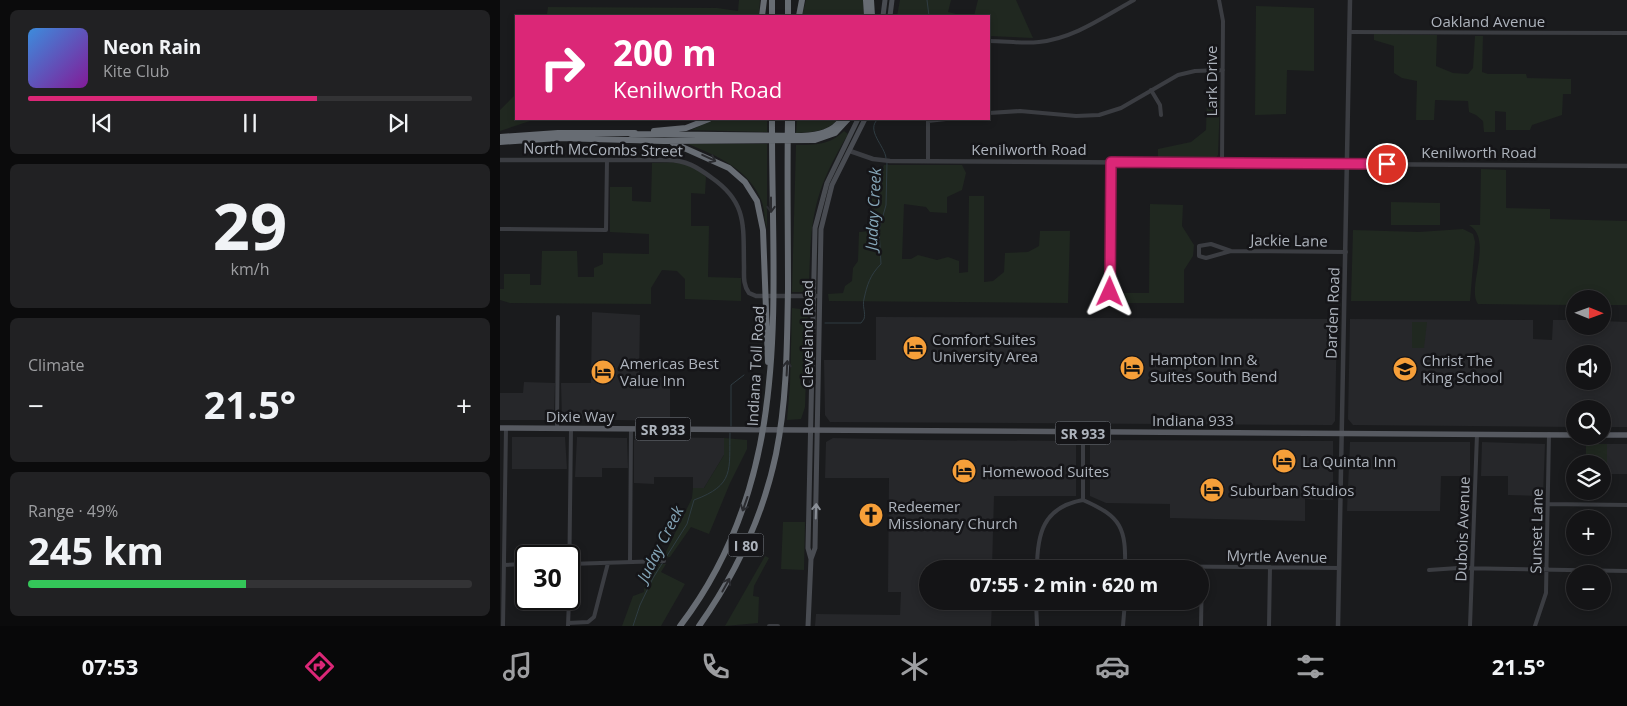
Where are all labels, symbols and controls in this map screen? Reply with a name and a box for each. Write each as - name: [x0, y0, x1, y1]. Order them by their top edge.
- street label: Oakland Avenue: [1431, 11, 1545, 31]
- text: 200 m: [613, 29, 717, 76]
- text: Neon Rain: [103, 34, 201, 60]
- icon: right: [530, 35, 595, 100]
- street label: Lark Drive: [1201, 46, 1221, 116]
- text: Kite Club: [103, 60, 169, 82]
- text: Kenilworth Road: [613, 74, 782, 104]
- icon: previous: [88, 109, 116, 137]
- icon: pause: [236, 109, 264, 137]
- icon: next: [384, 109, 412, 137]
- street label: North McCombs Street: [523, 138, 683, 160]
- street label: Kenilworth Road: [971, 139, 1087, 159]
- street label: Kenilworth Road: [1421, 142, 1537, 162]
- pin: [1366, 143, 1408, 185]
- icon: arrive: [1373, 150, 1401, 178]
- one-way arrow: [702, 153, 717, 163]
- water label: Juday Creek: [860, 166, 886, 254]
- text: 29: [213, 181, 287, 269]
- one-way arrow: [766, 196, 776, 213]
- street label: Jackie Lane: [1248, 229, 1328, 251]
- text: km/h: [231, 258, 269, 280]
- position arrow: [1083, 265, 1135, 317]
- street label: Darden Road: [1320, 267, 1344, 359]
- street label: Cleveland Road: [797, 280, 817, 388]
- north arrow: [1566, 290, 1611, 335]
- map controls: [1566, 290, 1611, 610]
- street label: Indiana Toll Road: [742, 305, 768, 427]
- place label: Comfort Suites University Area: [932, 329, 1038, 366]
- hotel icon: Comfort Suites University Area: [902, 335, 928, 361]
- button: sound: [1566, 345, 1611, 390]
- place label: Hampton Inn & Suites South Bend: [1150, 349, 1277, 386]
- place label: Christ The King School: [1422, 350, 1503, 387]
- place label: Americas Best Value Inn: [620, 353, 719, 390]
- text: Climate: [28, 354, 85, 376]
- hotel icon: Hampton Inn & Suites South Bend: [1119, 355, 1145, 381]
- school or university icon: Christ The King School: [1392, 356, 1418, 382]
- hotel icon: Americas Best Value Inn: [590, 359, 616, 385]
- one-way arrow: [782, 360, 791, 376]
- text: 21.5°: [204, 378, 296, 430]
- text: −: [28, 386, 44, 424]
- text: +: [456, 386, 472, 424]
- button: search: [1566, 400, 1611, 445]
- street label: Dixie Way: [546, 406, 615, 426]
- street label: Indiana 933: [1152, 410, 1234, 430]
- road number: SR 933: [636, 418, 690, 440]
- road number: SR 933: [1056, 422, 1110, 444]
- hotel icon: La Quinta Inn: [1271, 448, 1297, 474]
- place label: La Quinta Inn: [1302, 451, 1396, 471]
- button: layers: [1566, 455, 1611, 500]
- hotel icon: Homewood Suites: [951, 458, 977, 484]
- place label: Homewood Suites: [982, 461, 1109, 481]
- street label: Dubois Avenue: [1450, 476, 1474, 582]
- hotel icon: Suburban Studios: [1199, 477, 1225, 503]
- place label: Suburban Studios: [1230, 480, 1354, 500]
- street label: Sunset Lane: [1525, 488, 1547, 574]
- one-way arrow: [740, 496, 749, 512]
- place label: Redeemer Missionary Church: [888, 496, 1018, 533]
- text: Range · 49%: [28, 500, 118, 522]
- water label: Juday Creek: [630, 501, 689, 589]
- church icon: Redeemer Missionary Church: [858, 502, 884, 528]
- one-way arrow: [811, 503, 821, 519]
- button: +: [1566, 510, 1611, 555]
- text: 245 km: [28, 524, 164, 576]
- road number: I 80: [728, 534, 764, 556]
- speed limit sign: 30: [515, 545, 580, 610]
- street label: Myrtle Avenue: [1226, 545, 1328, 567]
- button: −: [1566, 565, 1611, 610]
- text: 07:55 · 2 min · 620 m: [970, 572, 1158, 598]
- one-way arrow: [721, 578, 731, 593]
- icon: directions: [302, 649, 337, 684]
- icon: music: [500, 649, 535, 684]
- icon: phone: [698, 649, 733, 684]
- icon: climate: [897, 649, 932, 684]
- icon: car: [1095, 649, 1130, 684]
- icon: filters: [1293, 649, 1328, 684]
- text: 07:53: [82, 651, 138, 681]
- text: 21.5°: [1492, 651, 1545, 681]

